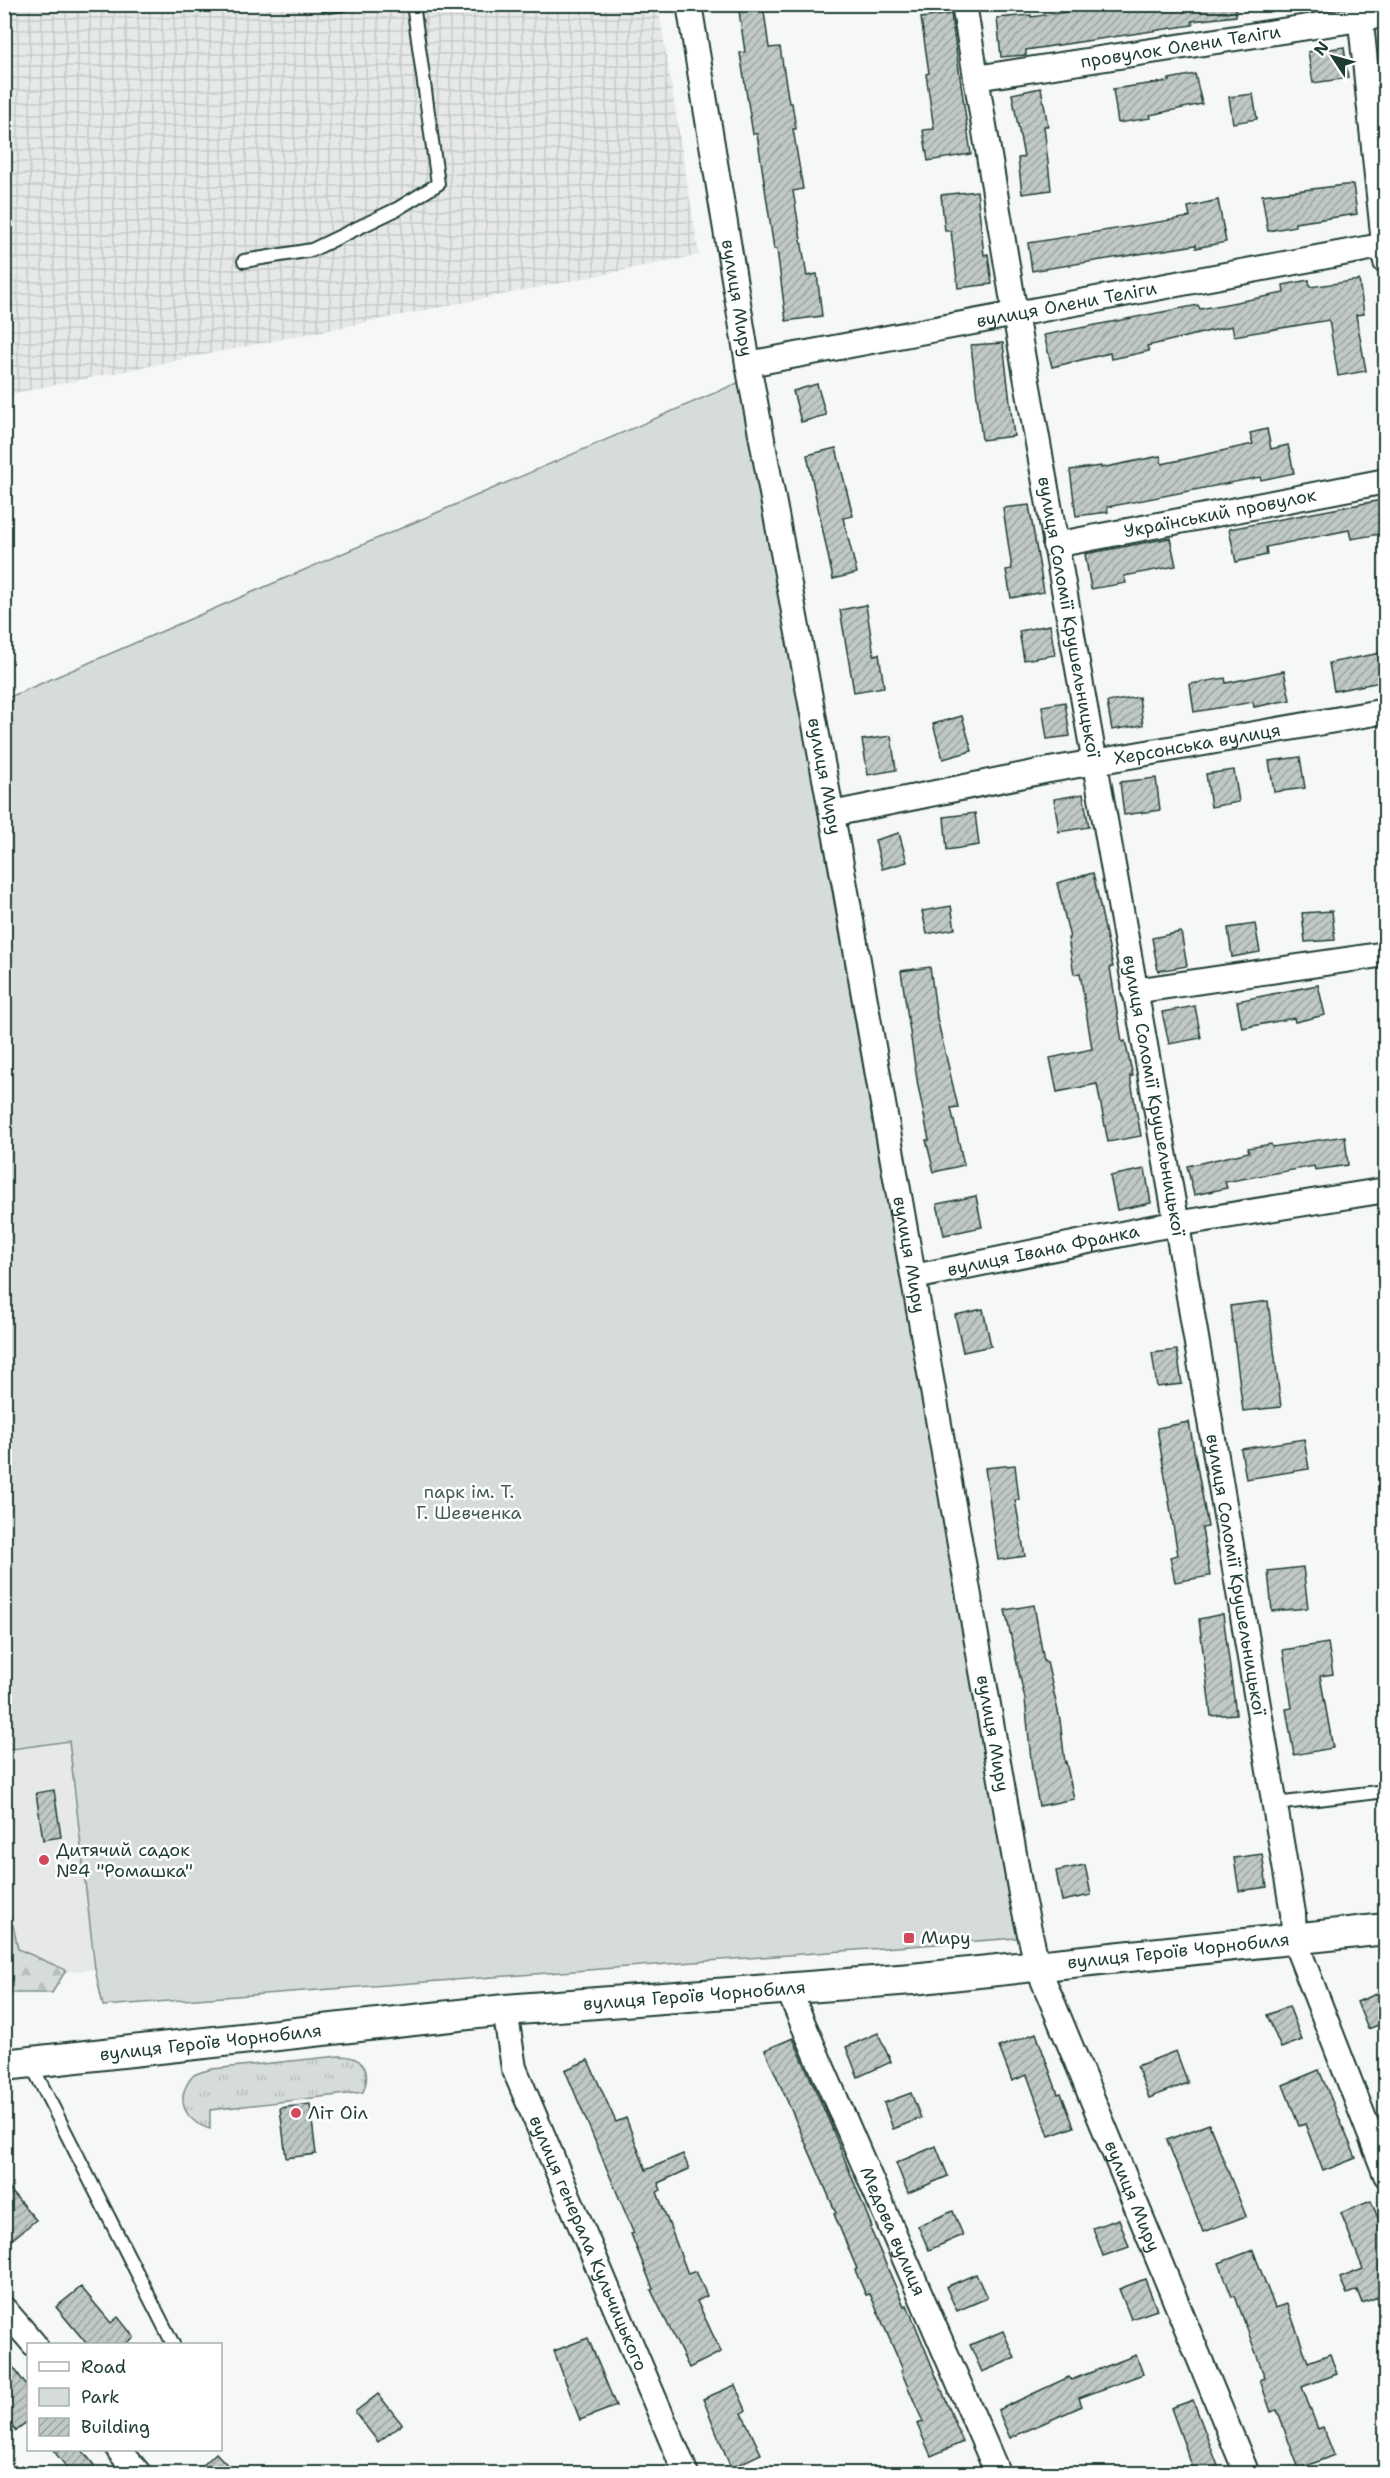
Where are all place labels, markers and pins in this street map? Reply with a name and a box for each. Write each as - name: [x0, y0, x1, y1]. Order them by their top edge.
- place label: Дитячий садок №4 "Ромашка": [56, 1838, 193, 1883]
- marker: Дитячий садок №4 "Ромашка": [37, 1853, 51, 1867]
- place label: Миру: [921, 1926, 971, 1950]
- marker: Миру: [902, 1931, 916, 1945]
- place label: Літ Оіл: [308, 2101, 368, 2125]
- marker: Літ Оіл: [289, 2106, 303, 2120]

